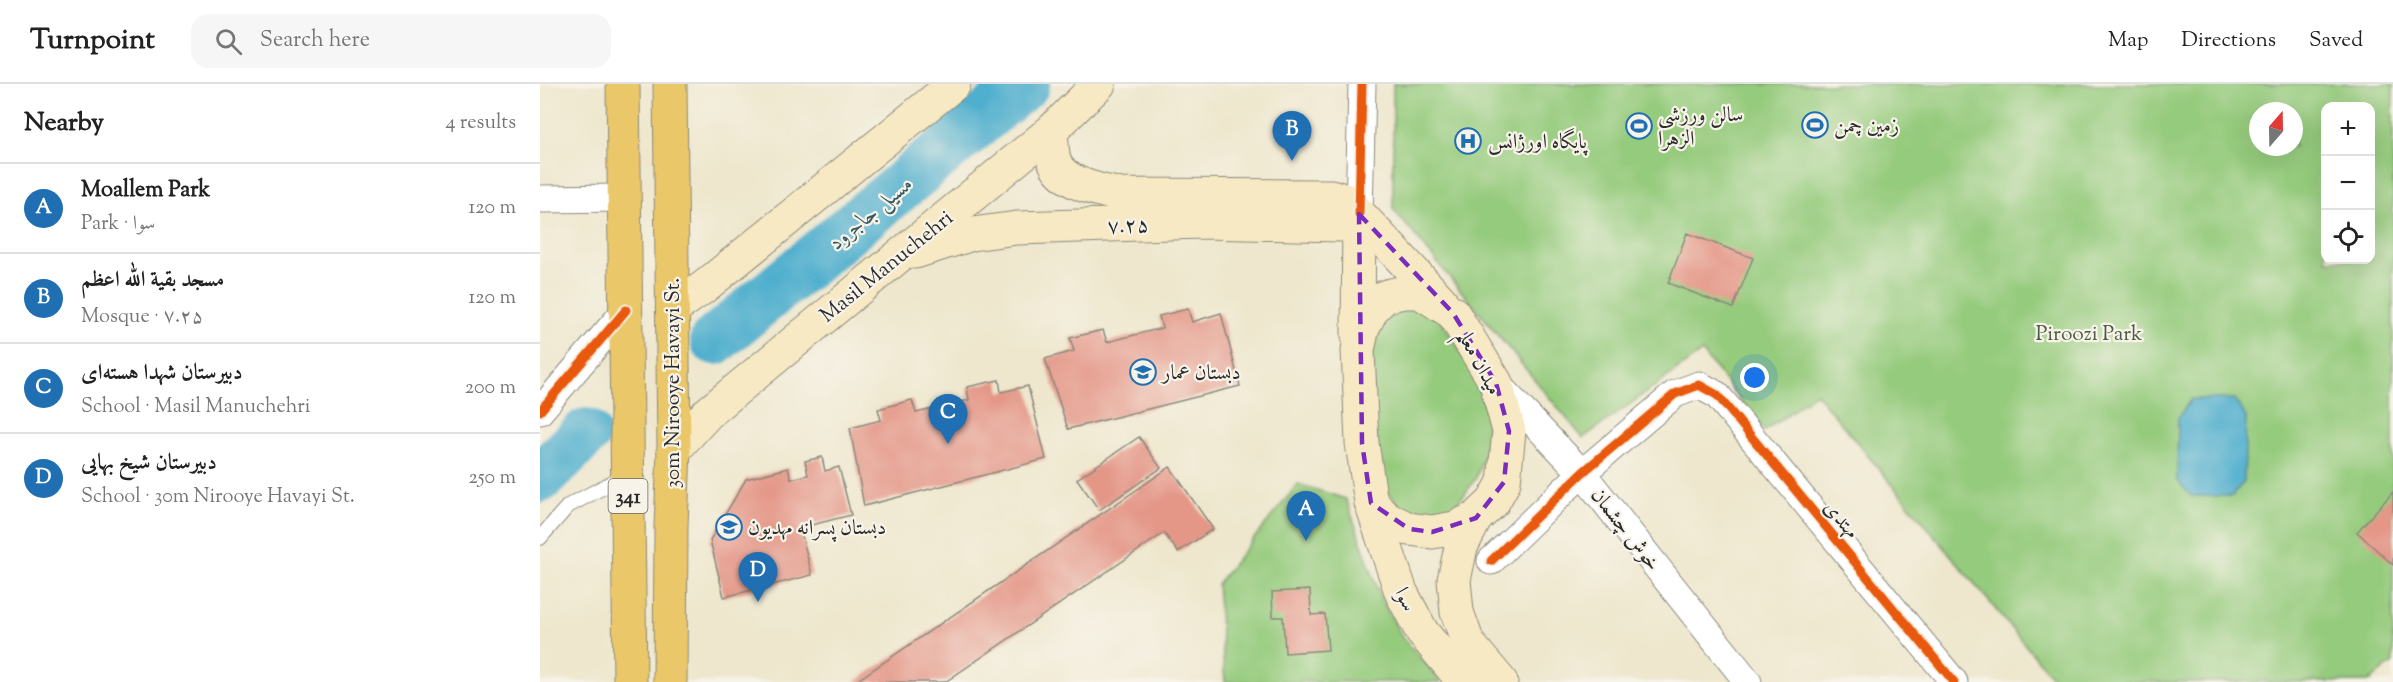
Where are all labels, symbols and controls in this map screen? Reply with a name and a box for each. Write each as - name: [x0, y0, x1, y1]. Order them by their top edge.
- search box: [191, 14, 611, 68]
- text: Turnpoint: [30, 21, 155, 61]
- icon: search: [212, 25, 245, 58]
- text: Search here: [260, 25, 370, 57]
- text: Map: [2108, 26, 2148, 56]
- text: Directions: [2181, 26, 2276, 56]
- text: Saved: [2309, 26, 2363, 56]
- place label: سالن ورزشی الزهرا: [1658, 101, 1744, 155]
- north arrow: [2249, 102, 2303, 156]
- map controls: [2321, 102, 2375, 264]
- button: +: [2321, 102, 2375, 156]
- text: Nearby: [24, 105, 104, 142]
- text: 4 results: [445, 109, 516, 138]
- sports icon: زمین چمن: [1800, 110, 1830, 140]
- sports icon: سالن ورزشی الزهرا: [1624, 111, 1654, 141]
- pin: B: [1272, 112, 1311, 161]
- place label: زمین چمن: [1834, 112, 1899, 142]
- hospital icon: پایگاه اورژانس: [1453, 126, 1483, 156]
- place label: پایگاه اورژانس: [1488, 128, 1588, 158]
- button: −: [2321, 156, 2375, 210]
- water label: مسیل جاجرود: [823, 169, 921, 259]
- text: Moallem Park: [81, 175, 210, 207]
- text: A: [35, 194, 52, 223]
- text: 120 m: [468, 194, 516, 223]
- street label: Masil Manuchehri: [814, 204, 960, 331]
- text: Park · سوا: [81, 210, 155, 239]
- button: locate: [2321, 210, 2375, 264]
- street label: ۷.۲۵: [1106, 211, 1150, 243]
- text: مسجد بقیة الله اعظم: [81, 265, 224, 297]
- street label: 30m Nirooye Havayi St.: [659, 278, 689, 488]
- text: B: [37, 284, 50, 313]
- text: 120 m: [468, 284, 516, 313]
- text: Mosque · ۷.۲۵: [81, 303, 203, 332]
- park label: Piroozi Park: [2036, 320, 2143, 350]
- street label: میدان معلم: [1445, 325, 1508, 403]
- school or university icon: دبستان عمار: [1128, 357, 1158, 387]
- text: دبیرستان شهدا هسته‌ای: [81, 358, 243, 390]
- place label: دبستان عمار: [1160, 359, 1241, 389]
- your location: [1740, 363, 1769, 392]
- text: C: [35, 374, 52, 403]
- text: 200 m: [465, 374, 516, 403]
- text: School · Masil Manuchehri: [81, 393, 310, 422]
- pin: C: [928, 394, 968, 444]
- text: دبیرستان شیخ بهایی: [81, 448, 217, 480]
- text: D: [36, 464, 51, 493]
- text: 250 m: [468, 464, 516, 493]
- road number: 341: [608, 479, 647, 513]
- street label: خوش چشمان: [1582, 482, 1667, 578]
- text: School · 30m Nirooye Havayi St.: [81, 483, 355, 512]
- pin: A: [1286, 492, 1326, 541]
- street label: مهتدی: [1815, 495, 1866, 546]
- school or university icon: دبستان پسرانه مهدیون: [714, 512, 744, 542]
- place label: دبستان پسرانه مهدیون: [748, 514, 886, 544]
- pin: D: [738, 552, 778, 602]
- street label: سوا: [1386, 583, 1423, 617]

